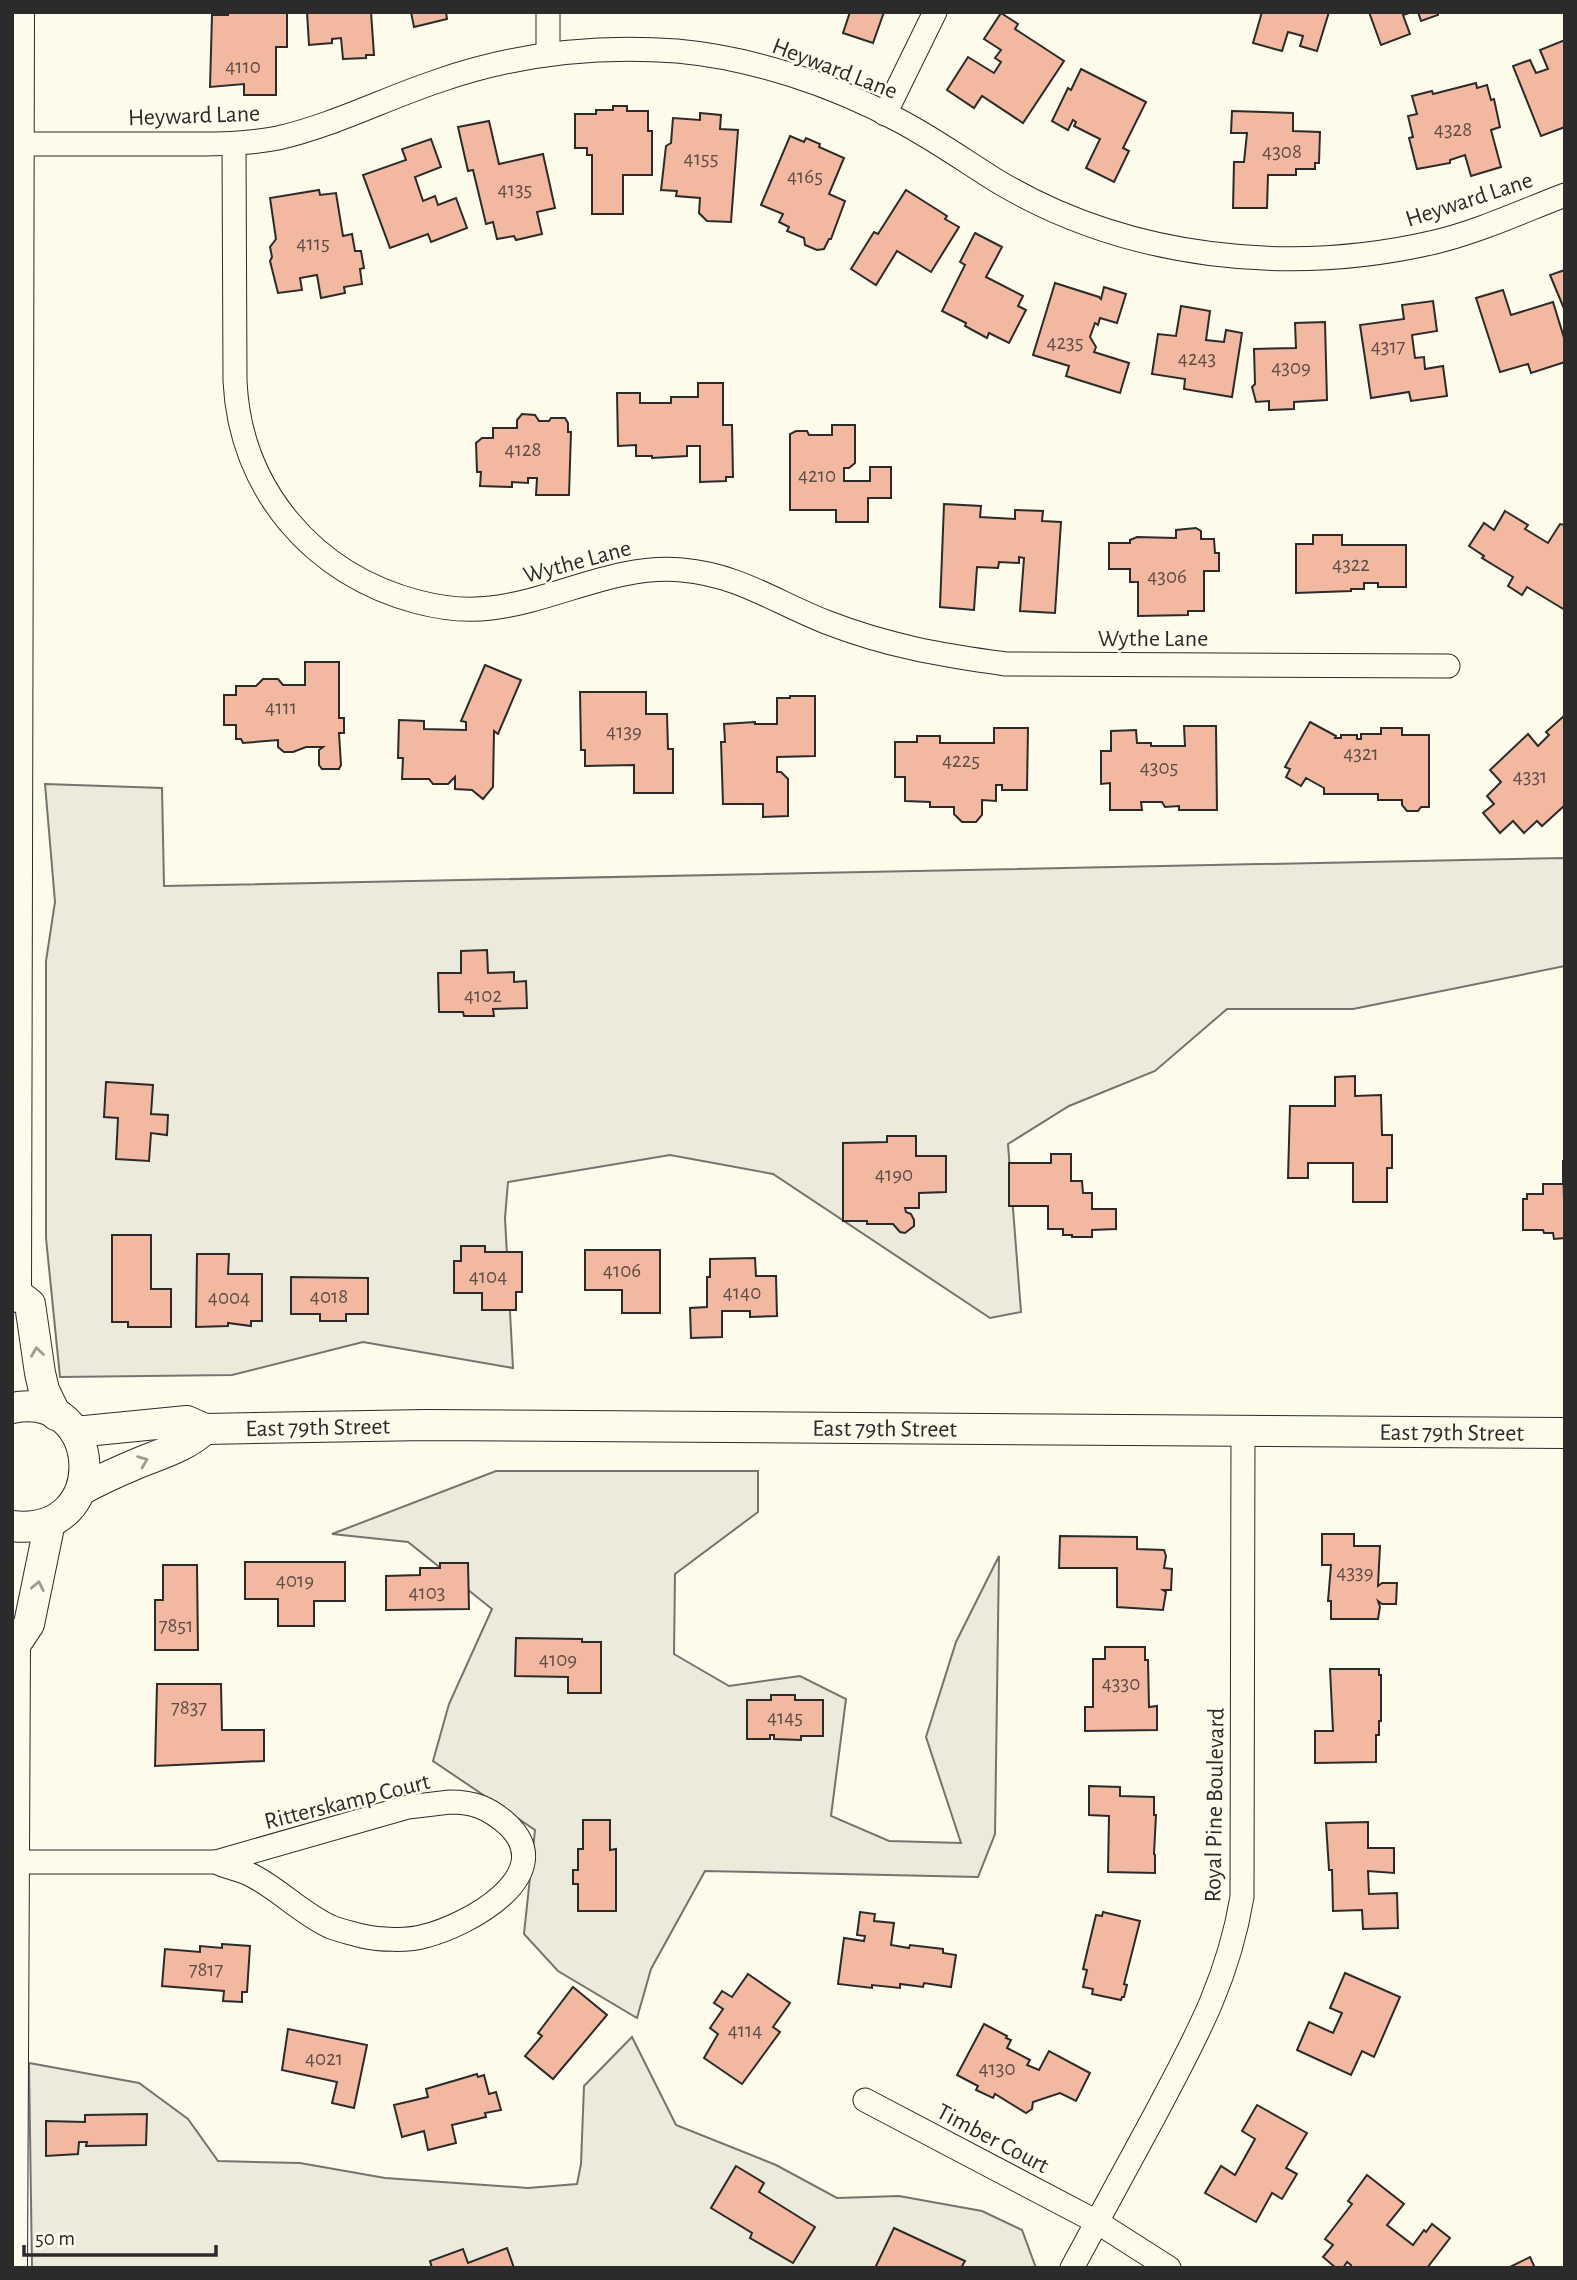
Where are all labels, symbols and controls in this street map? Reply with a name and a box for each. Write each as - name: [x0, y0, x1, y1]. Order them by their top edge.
- street label: Heyward Lane: [769, 34, 901, 104]
- house number: 4110: [225, 56, 261, 77]
- street label: Heyward Lane: [128, 102, 261, 130]
- house number: 4328: [1434, 119, 1472, 140]
- house number: 4308: [1262, 141, 1302, 162]
- house number: 4155: [684, 148, 718, 169]
- house number: 4165: [787, 166, 823, 187]
- street label: Heyward Lane: [1403, 168, 1536, 232]
- house number: 4135: [498, 179, 532, 200]
- house number: 4115: [296, 233, 330, 254]
- house number: 4235: [1046, 332, 1084, 353]
- house number: 4317: [1371, 336, 1406, 357]
- house number: 4243: [1178, 348, 1216, 369]
- house number: 4309: [1271, 357, 1311, 378]
- house number: 4128: [505, 439, 541, 460]
- house number: 4210: [798, 465, 836, 486]
- street label: Wythe Lane: [521, 536, 634, 588]
- house number: 4322: [1332, 554, 1370, 575]
- house number: 4306: [1147, 566, 1187, 587]
- street label: Wythe Lane: [1098, 627, 1208, 651]
- house number: 4111: [265, 697, 297, 718]
- house number: 4139: [606, 721, 642, 742]
- house number: 4321: [1343, 743, 1379, 764]
- house number: 4225: [942, 750, 980, 771]
- house number: 4305: [1140, 757, 1178, 778]
- house number: 4331: [1513, 766, 1547, 787]
- house number: 4102: [464, 985, 502, 1006]
- house number: 4190: [875, 1164, 913, 1185]
- house number: 4106: [603, 1260, 641, 1281]
- house number: 4104: [469, 1266, 507, 1287]
- house number: 4140: [723, 1282, 761, 1303]
- house number: 4018: [310, 1286, 348, 1307]
- house number: 4004: [208, 1287, 250, 1308]
- one-way arrow: [29, 1346, 44, 1358]
- street label: East 79th Street: [245, 1415, 391, 1441]
- street label: East 79th Street: [812, 1417, 957, 1442]
- street label: East 79th Street: [1379, 1421, 1524, 1446]
- one-way arrow: [136, 1456, 148, 1470]
- house number: 4339: [1336, 1562, 1374, 1583]
- house number: 4019: [276, 1570, 314, 1591]
- one-way arrow: [30, 1580, 45, 1592]
- house number: 4103: [408, 1582, 446, 1603]
- house number: 7851: [159, 1615, 193, 1636]
- house number: 4109: [539, 1649, 577, 1670]
- house number: 4330: [1102, 1673, 1140, 1694]
- house number: 7837: [171, 1697, 207, 1718]
- house number: 4145: [767, 1707, 803, 1728]
- street label: Royal Pine Boulevard: [1201, 1707, 1229, 1903]
- street label: Ritterskamp Court: [262, 1770, 433, 1834]
- house number: 7817: [189, 1959, 224, 1980]
- house number: 4114: [728, 2020, 762, 2041]
- house number: 4021: [305, 2048, 343, 2069]
- house number: 4130: [978, 2058, 1016, 2079]
- street label: Timber Court: [933, 2099, 1053, 2179]
- scale bar: [24, 2214, 217, 2258]
- text: 50 m: [35, 2228, 75, 2249]

